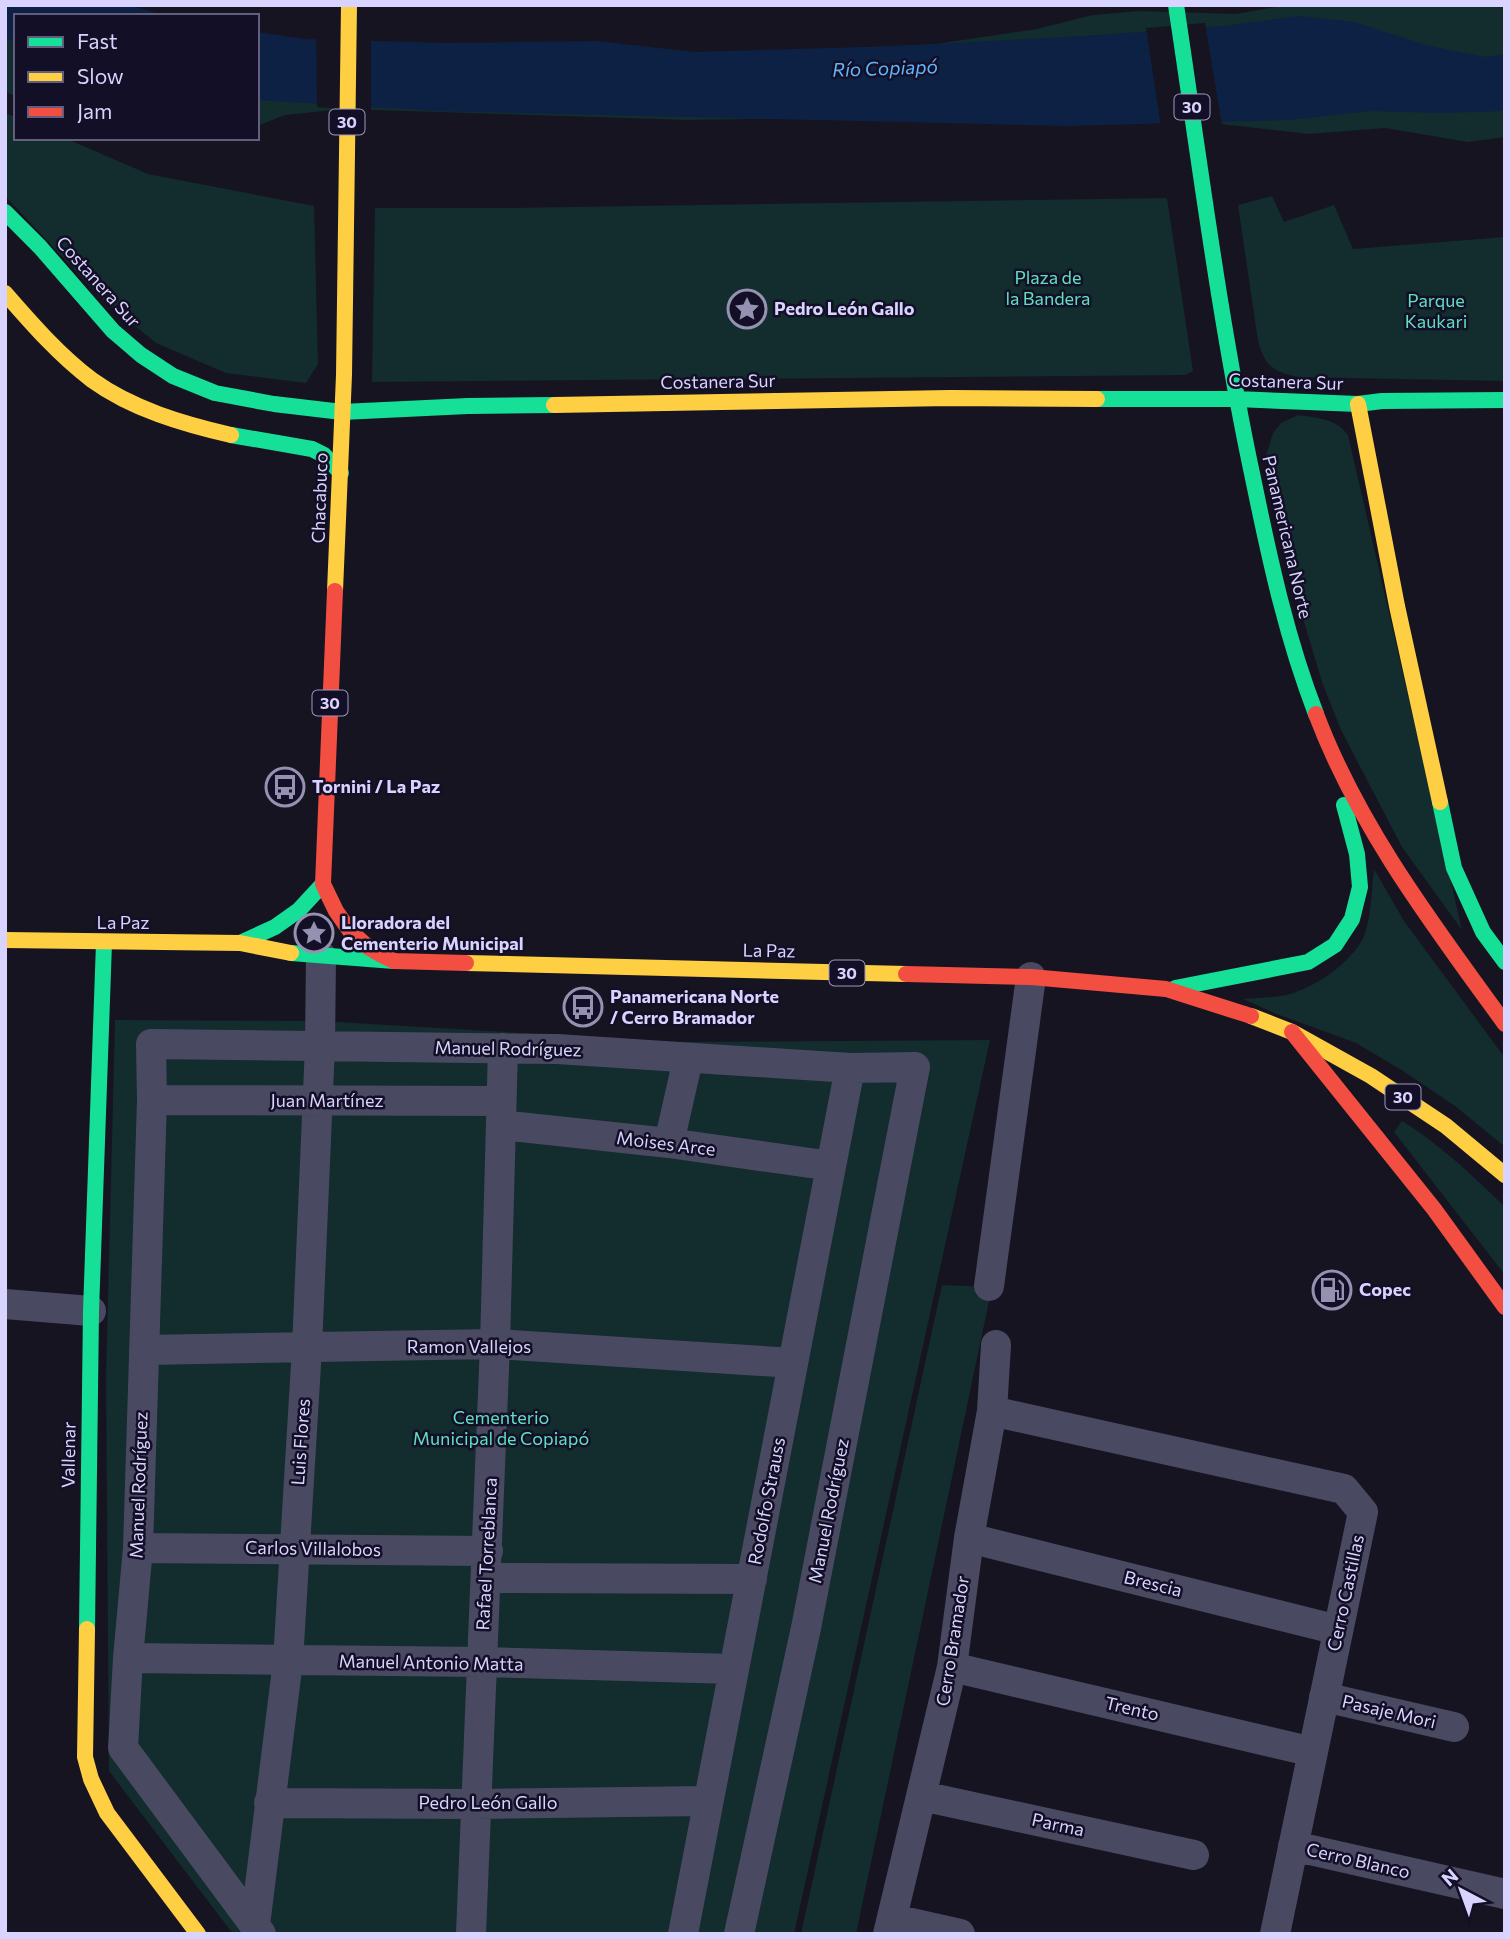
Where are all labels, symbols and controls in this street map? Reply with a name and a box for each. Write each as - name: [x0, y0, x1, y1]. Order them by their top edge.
- legend: [14, 14, 259, 140]
- text: Fast: [77, 28, 118, 53]
- water label: Río Copiapó: [832, 54, 938, 81]
- text: Slow: [77, 63, 124, 88]
- road number: 30: [1174, 94, 1210, 120]
- text: Jam: [77, 98, 112, 123]
- road number: 30: [330, 110, 364, 134]
- street label: Costanera Sur: [52, 231, 146, 332]
- park label: Plaza de la Bandera: [1005, 266, 1091, 309]
- place icon: Pedro León Gallo: [726, 288, 768, 330]
- park label: Parque Kaukari: [1405, 289, 1467, 332]
- place label: Pedro León Gallo: [774, 297, 915, 319]
- street label: Costanera Sur: [1228, 368, 1344, 394]
- street label: Costanera Sur: [660, 369, 776, 393]
- street label: Chacabuco: [306, 452, 332, 544]
- street label: Panamericana Norte: [1258, 453, 1318, 621]
- road number: 30: [312, 690, 348, 716]
- bus stop icon: Tornini / La Paz: [264, 766, 306, 808]
- place label: Tornini / La Paz: [312, 775, 440, 797]
- street label: La Paz: [97, 911, 149, 933]
- place label: Lloradora del Cementerio Municipal: [341, 911, 524, 954]
- place icon: Lloradora del Cementerio Municipal: [293, 912, 335, 954]
- street label: La Paz: [742, 939, 796, 961]
- road number: 30: [830, 960, 864, 986]
- place label: Panamericana Norte / Cerro Bramador: [610, 985, 779, 1028]
- bus stop icon: Panamericana Norte / Cerro Bramador: [562, 986, 604, 1028]
- street label: Manuel Rodríguez: [434, 1036, 582, 1060]
- road number: 30: [1386, 1084, 1420, 1110]
- street label: Juan Martínez: [271, 1089, 383, 1111]
- street label: Moises Arce: [615, 1126, 717, 1160]
- fuel station icon: Copec: [1311, 1269, 1353, 1311]
- place label: Copec: [1359, 1278, 1411, 1300]
- street label: Ramon Vallejos: [407, 1335, 531, 1357]
- street label: Luis Flores: [286, 1398, 314, 1486]
- park label: Cementerio Municipal de Copiapó: [413, 1406, 589, 1449]
- street label: Manuel Rodríguez: [124, 1411, 152, 1559]
- street label: Vallenar: [56, 1422, 80, 1488]
- street label: Rodolfo Strauss: [743, 1435, 789, 1566]
- street label: Manuel Rodríguez: [803, 1436, 853, 1585]
- street label: Rafael Torreblanca: [471, 1477, 501, 1631]
- street label: Cerro Castillas: [1322, 1532, 1368, 1653]
- street label: Carlos Villalobos: [245, 1536, 381, 1560]
- street label: Brescia: [1122, 1565, 1185, 1601]
- street label: Cerro Bramador: [931, 1574, 973, 1708]
- street label: Manuel Antonio Matta: [338, 1649, 524, 1675]
- street label: Pasaje Mori: [1340, 1690, 1438, 1732]
- street label: Trento: [1103, 1691, 1161, 1725]
- street label: Pedro León Gallo: [419, 1791, 557, 1813]
- street label: Parma: [1030, 1808, 1086, 1840]
- street label: Cerro Blanco: [1304, 1837, 1412, 1883]
- north arrow: [1426, 1855, 1496, 1925]
- text: N: [1437, 1863, 1462, 1890]

